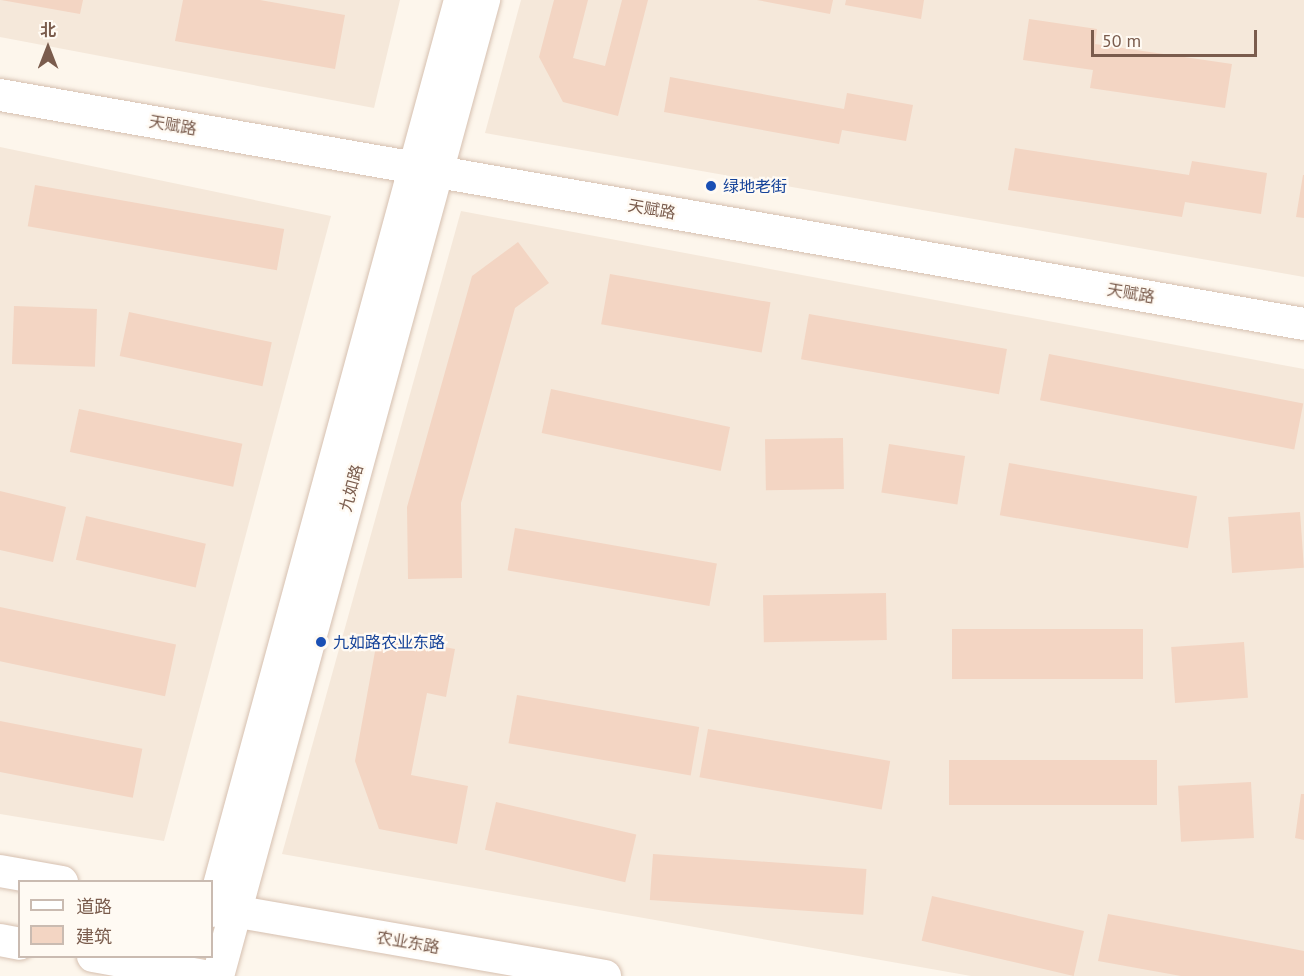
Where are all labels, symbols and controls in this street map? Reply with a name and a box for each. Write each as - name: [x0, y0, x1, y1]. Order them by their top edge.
- north arrow: [18, 18, 78, 78]
- scale bar: [1094, 18, 1260, 56]
- text: 北: [40, 20, 56, 40]
- text: 50 m: [1102, 29, 1141, 52]
- street label: 天赋路: [148, 111, 198, 139]
- place label: 绿地老街: [723, 176, 787, 196]
- marker: 绿地老街: [704, 179, 718, 193]
- street label: 天赋路: [627, 195, 677, 223]
- street label: 天赋路: [1106, 279, 1156, 307]
- street label: 九如路: [336, 462, 366, 514]
- place label: 九如路农业东路: [333, 632, 445, 652]
- marker: 九如路农业东路: [314, 635, 328, 649]
- legend: [18, 880, 213, 958]
- text: 道路: [76, 895, 112, 918]
- text: 建筑: [76, 925, 112, 948]
- street label: 农业东路: [375, 927, 441, 957]

